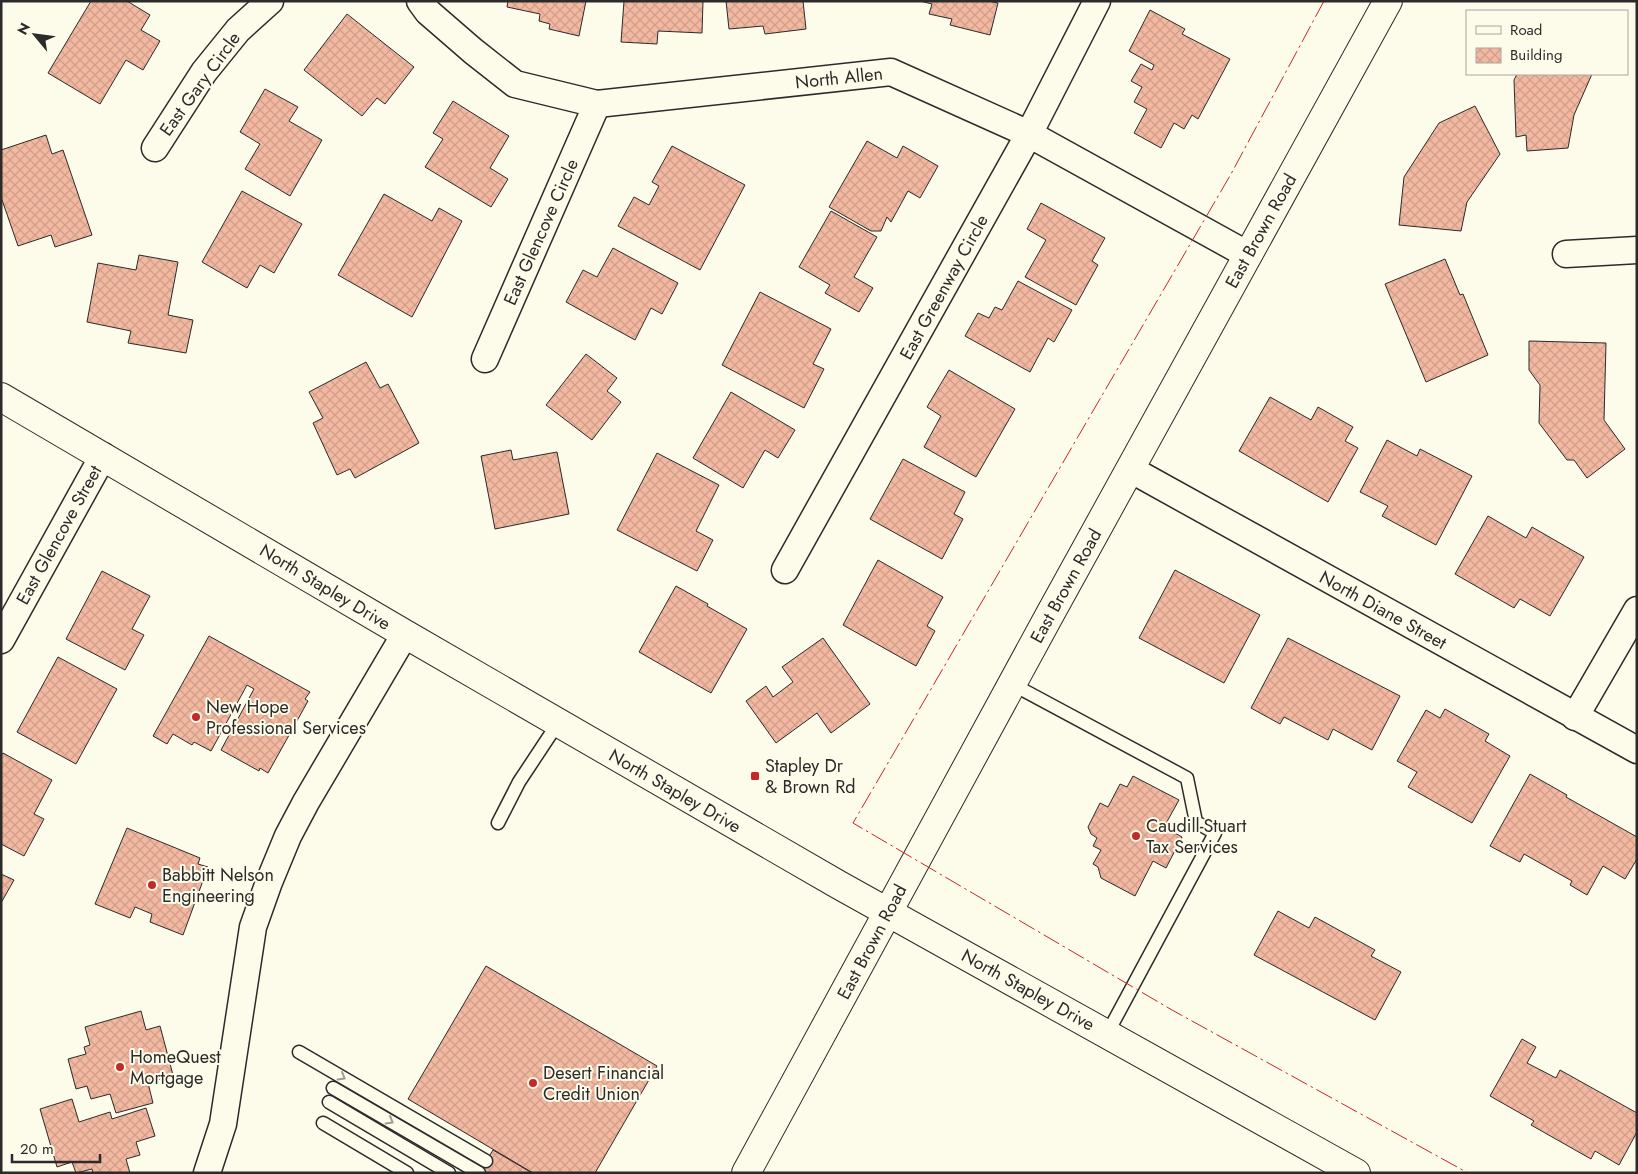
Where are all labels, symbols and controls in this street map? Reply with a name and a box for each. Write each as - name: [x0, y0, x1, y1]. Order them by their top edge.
- north arrow: [10, 10, 60, 60]
- legend: [1466, 10, 1628, 75]
- text: N: [12, 19, 35, 38]
- text: Road: [1510, 19, 1542, 41]
- street label: East Gary Circle: [153, 27, 247, 141]
- text: Building: [1510, 44, 1562, 66]
- street label: North Allen: [794, 60, 884, 96]
- street label: East Glencove Circle: [497, 155, 585, 309]
- street label: East Brown Road: [1219, 169, 1303, 293]
- street label: East Greenway Circle: [893, 210, 995, 364]
- street label: East Glencove Street: [10, 460, 108, 609]
- street label: East Brown Road: [1024, 524, 1108, 648]
- street label: North Stapley Drive: [255, 538, 395, 636]
- street label: North Diane Street: [1315, 564, 1452, 656]
- place label: New Hope Professional Services: [206, 694, 366, 741]
- marker: New Hope Professional Services: [190, 711, 202, 723]
- street label: North Stapley Drive: [604, 743, 746, 839]
- place label: Stapley Dr & Brown Rd: [765, 753, 856, 800]
- marker: Stapley Dr & Brown Rd: [749, 770, 761, 782]
- place label: Caudill-Stuart Tax Services: [1146, 813, 1247, 860]
- marker: Caudill-Stuart Tax Services: [1130, 830, 1142, 842]
- place label: Babbitt Nelson Engineering: [162, 862, 274, 909]
- marker: Babbitt Nelson Engineering: [146, 879, 158, 891]
- street label: East Brown Road: [831, 880, 913, 1004]
- street label: North Stapley Drive: [957, 943, 1099, 1037]
- place label: HomeQuest Mortgage: [130, 1044, 221, 1091]
- place label: Desert Financial Credit Union: [543, 1060, 664, 1107]
- marker: HomeQuest Mortgage: [114, 1061, 126, 1073]
- one-way arrow: [336, 1070, 345, 1080]
- marker: Desert Financial Credit Union: [527, 1077, 539, 1089]
- one-way arrow: [385, 1115, 394, 1125]
- scale bar: [12, 1132, 100, 1164]
- text: 20 m: [20, 1138, 54, 1160]

